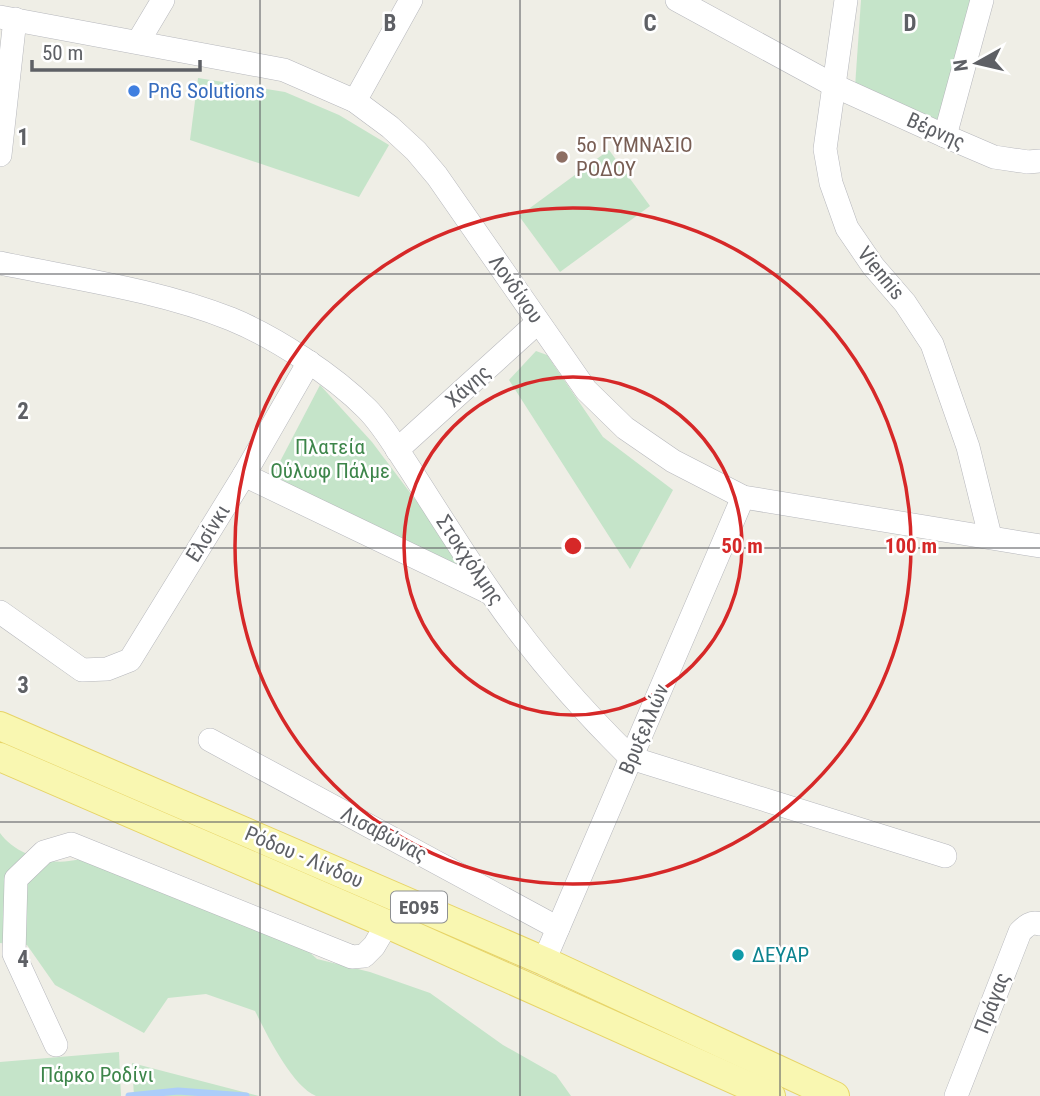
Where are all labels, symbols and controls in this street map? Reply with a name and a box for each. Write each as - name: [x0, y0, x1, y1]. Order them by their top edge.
- text: B: [384, 10, 396, 37]
- text: C: [643, 10, 657, 37]
- text: D: [904, 10, 917, 37]
- scale bar: [32, 28, 200, 72]
- north arrow: [942, 28, 1012, 98]
- text: 50 m: [42, 41, 83, 65]
- text: N: [948, 58, 973, 73]
- place label: PnG Solutions: [148, 79, 265, 103]
- marker: PnG Solutions: [126, 83, 142, 99]
- street label: Βέρνης: [903, 108, 969, 154]
- text: 1: [17, 124, 29, 151]
- place label: 5ο ΓΥΜΝΑΣΙΟ ΡΟΔΟΥ: [576, 133, 693, 181]
- marker: 5ο ΓΥΜΝΑΣΙΟ ΡΟΔΟΥ: [554, 149, 570, 165]
- street label: Viennis: [852, 242, 910, 304]
- street label: Λονδίνου: [484, 250, 548, 328]
- street label: Χάγης: [441, 360, 495, 412]
- text: 2: [17, 398, 29, 425]
- park label: Πλατεία Ούλωφ Πάλμε: [270, 435, 390, 483]
- street label: Ελσίνκι: [181, 500, 235, 566]
- street label: Στοκχόλμης: [431, 511, 509, 609]
- centre of rings: [561, 534, 585, 558]
- text: 50 m: [721, 534, 763, 558]
- text: 100 m: [885, 534, 937, 558]
- text: 3: [17, 672, 29, 699]
- street label: Βρυξελλών: [614, 680, 674, 778]
- street label: Λισαβώνας: [337, 801, 431, 867]
- street label: Ρόδου - Λίνδου: [241, 821, 367, 893]
- road number: ΕΟ95: [391, 892, 447, 923]
- place label: ΔΕΥΑΡ: [752, 943, 809, 967]
- text: 4: [17, 946, 29, 973]
- marker: ΔΕΥΑΡ: [730, 947, 746, 963]
- street label: Πράγας: [969, 969, 1015, 1037]
- park label: Πάρκο Ροδίνι: [40, 1063, 154, 1087]

